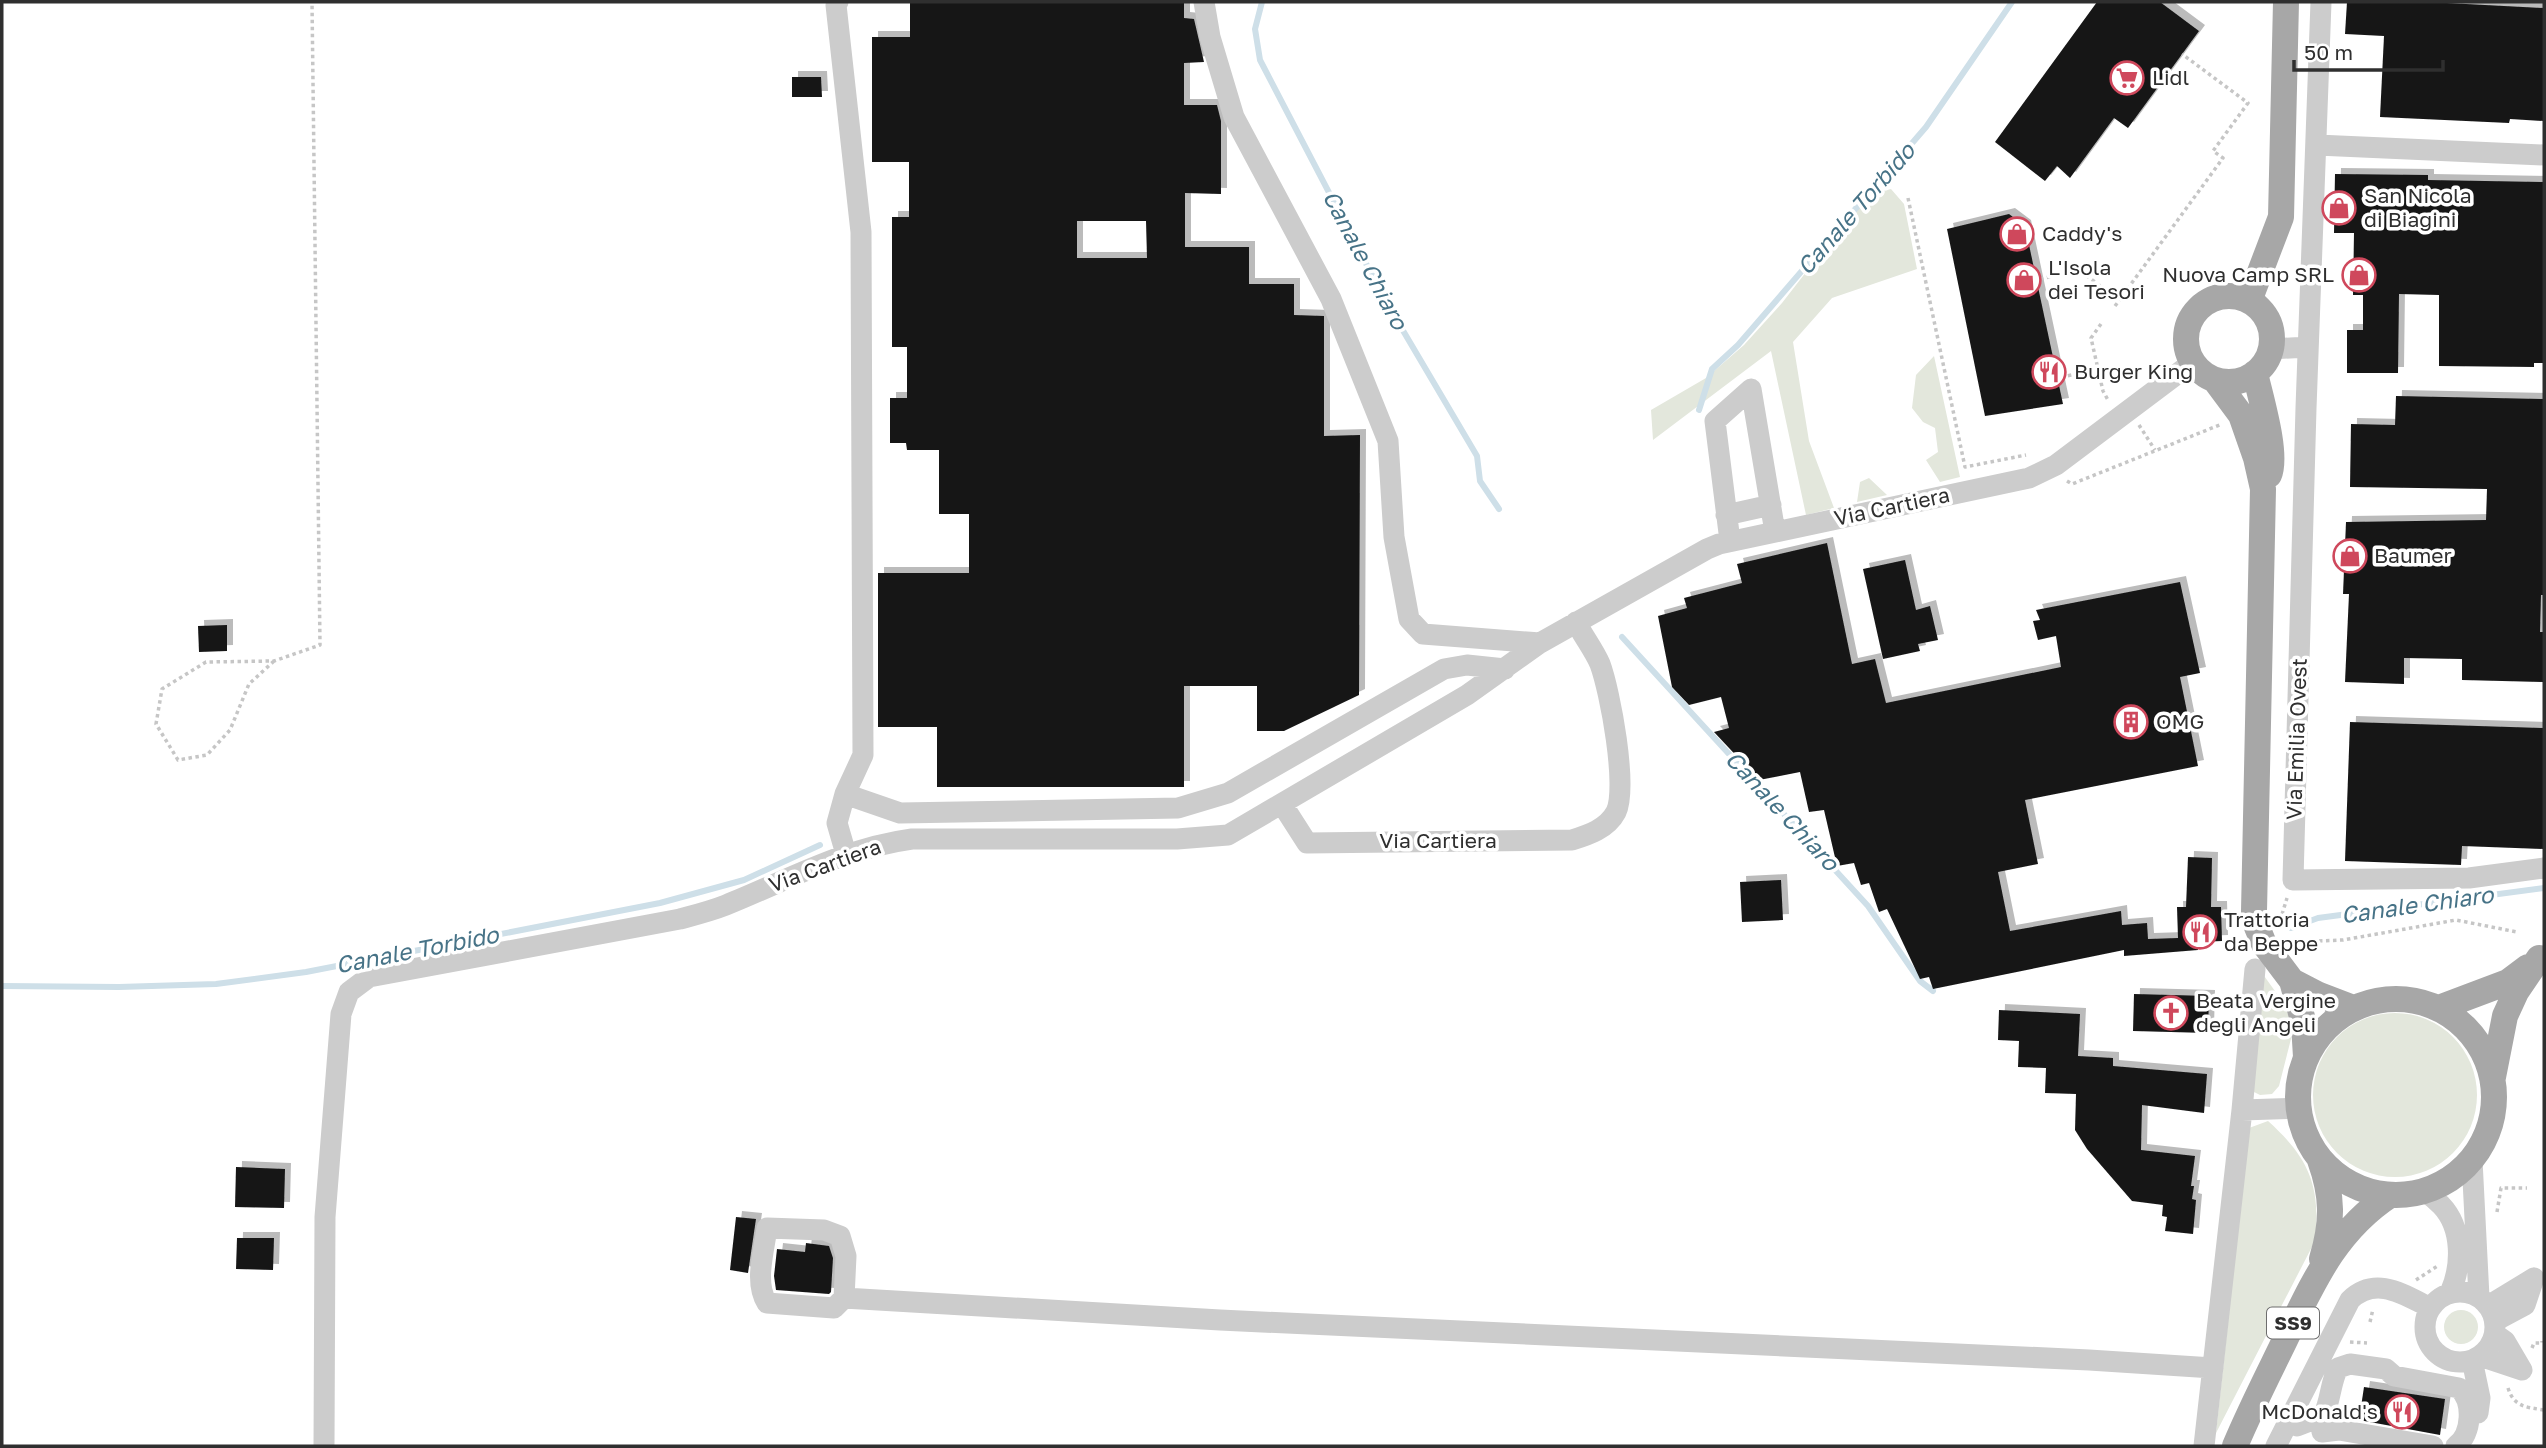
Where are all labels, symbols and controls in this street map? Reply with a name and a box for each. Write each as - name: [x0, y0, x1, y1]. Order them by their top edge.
- scale bar: [2294, 28, 2443, 72]
- text: 50 m: [2304, 39, 2353, 65]
- supermarket icon: Lidl: [2108, 59, 2146, 97]
- place label: Lidl: [2152, 64, 2189, 90]
- water label: Canale Torbido: [1790, 136, 1921, 280]
- place label: San Nicola di Biagini: [2364, 182, 2472, 232]
- water label: Canale Chiaro: [1317, 185, 1415, 335]
- shop icon: San Nicola di Biagini: [2320, 189, 2358, 227]
- shop icon: Caddy's: [1998, 215, 2036, 253]
- place label: Caddy's: [2042, 220, 2122, 246]
- place label: L'Isola dei Tesori: [2048, 254, 2145, 304]
- shop icon: Nuova Camp SRL: [2340, 256, 2378, 294]
- shop icon: L'Isola dei Tesori: [2005, 261, 2043, 299]
- place label: Nuova Camp SRL: [2162, 261, 2334, 287]
- restaurant icon: Burger King: [2030, 353, 2068, 391]
- place label: Burger King: [2074, 358, 2193, 384]
- street label: Via Cartiera: [1832, 481, 1952, 531]
- shop icon: Baumer: [2331, 537, 2369, 575]
- place label: Baumer: [2374, 542, 2452, 568]
- street label: Via Emilia Ovest: [2280, 658, 2312, 820]
- building icon: OMG: [2112, 703, 2150, 741]
- place label: OMG: [2156, 708, 2204, 734]
- water label: Canale Chiaro: [1720, 745, 1846, 877]
- street label: Via Cartiera: [1379, 827, 1497, 853]
- street label: Via Cartiera: [765, 833, 884, 897]
- water label: Canale Chiaro: [2339, 879, 2496, 929]
- place label: Trattoria da Beppe: [2224, 906, 2318, 956]
- restaurant icon: Trattoria da Beppe: [2181, 913, 2219, 951]
- water label: Canale Torbido: [333, 919, 502, 979]
- place label: Beata Vergine degli Angeli: [2196, 987, 2336, 1037]
- church icon: Beata Vergine degli Angeli: [2152, 994, 2190, 1032]
- road number: SS9: [2267, 1308, 2319, 1338]
- restaurant icon: McDonald's: [2383, 1393, 2421, 1431]
- place label: McDonald's: [2261, 1398, 2378, 1424]

